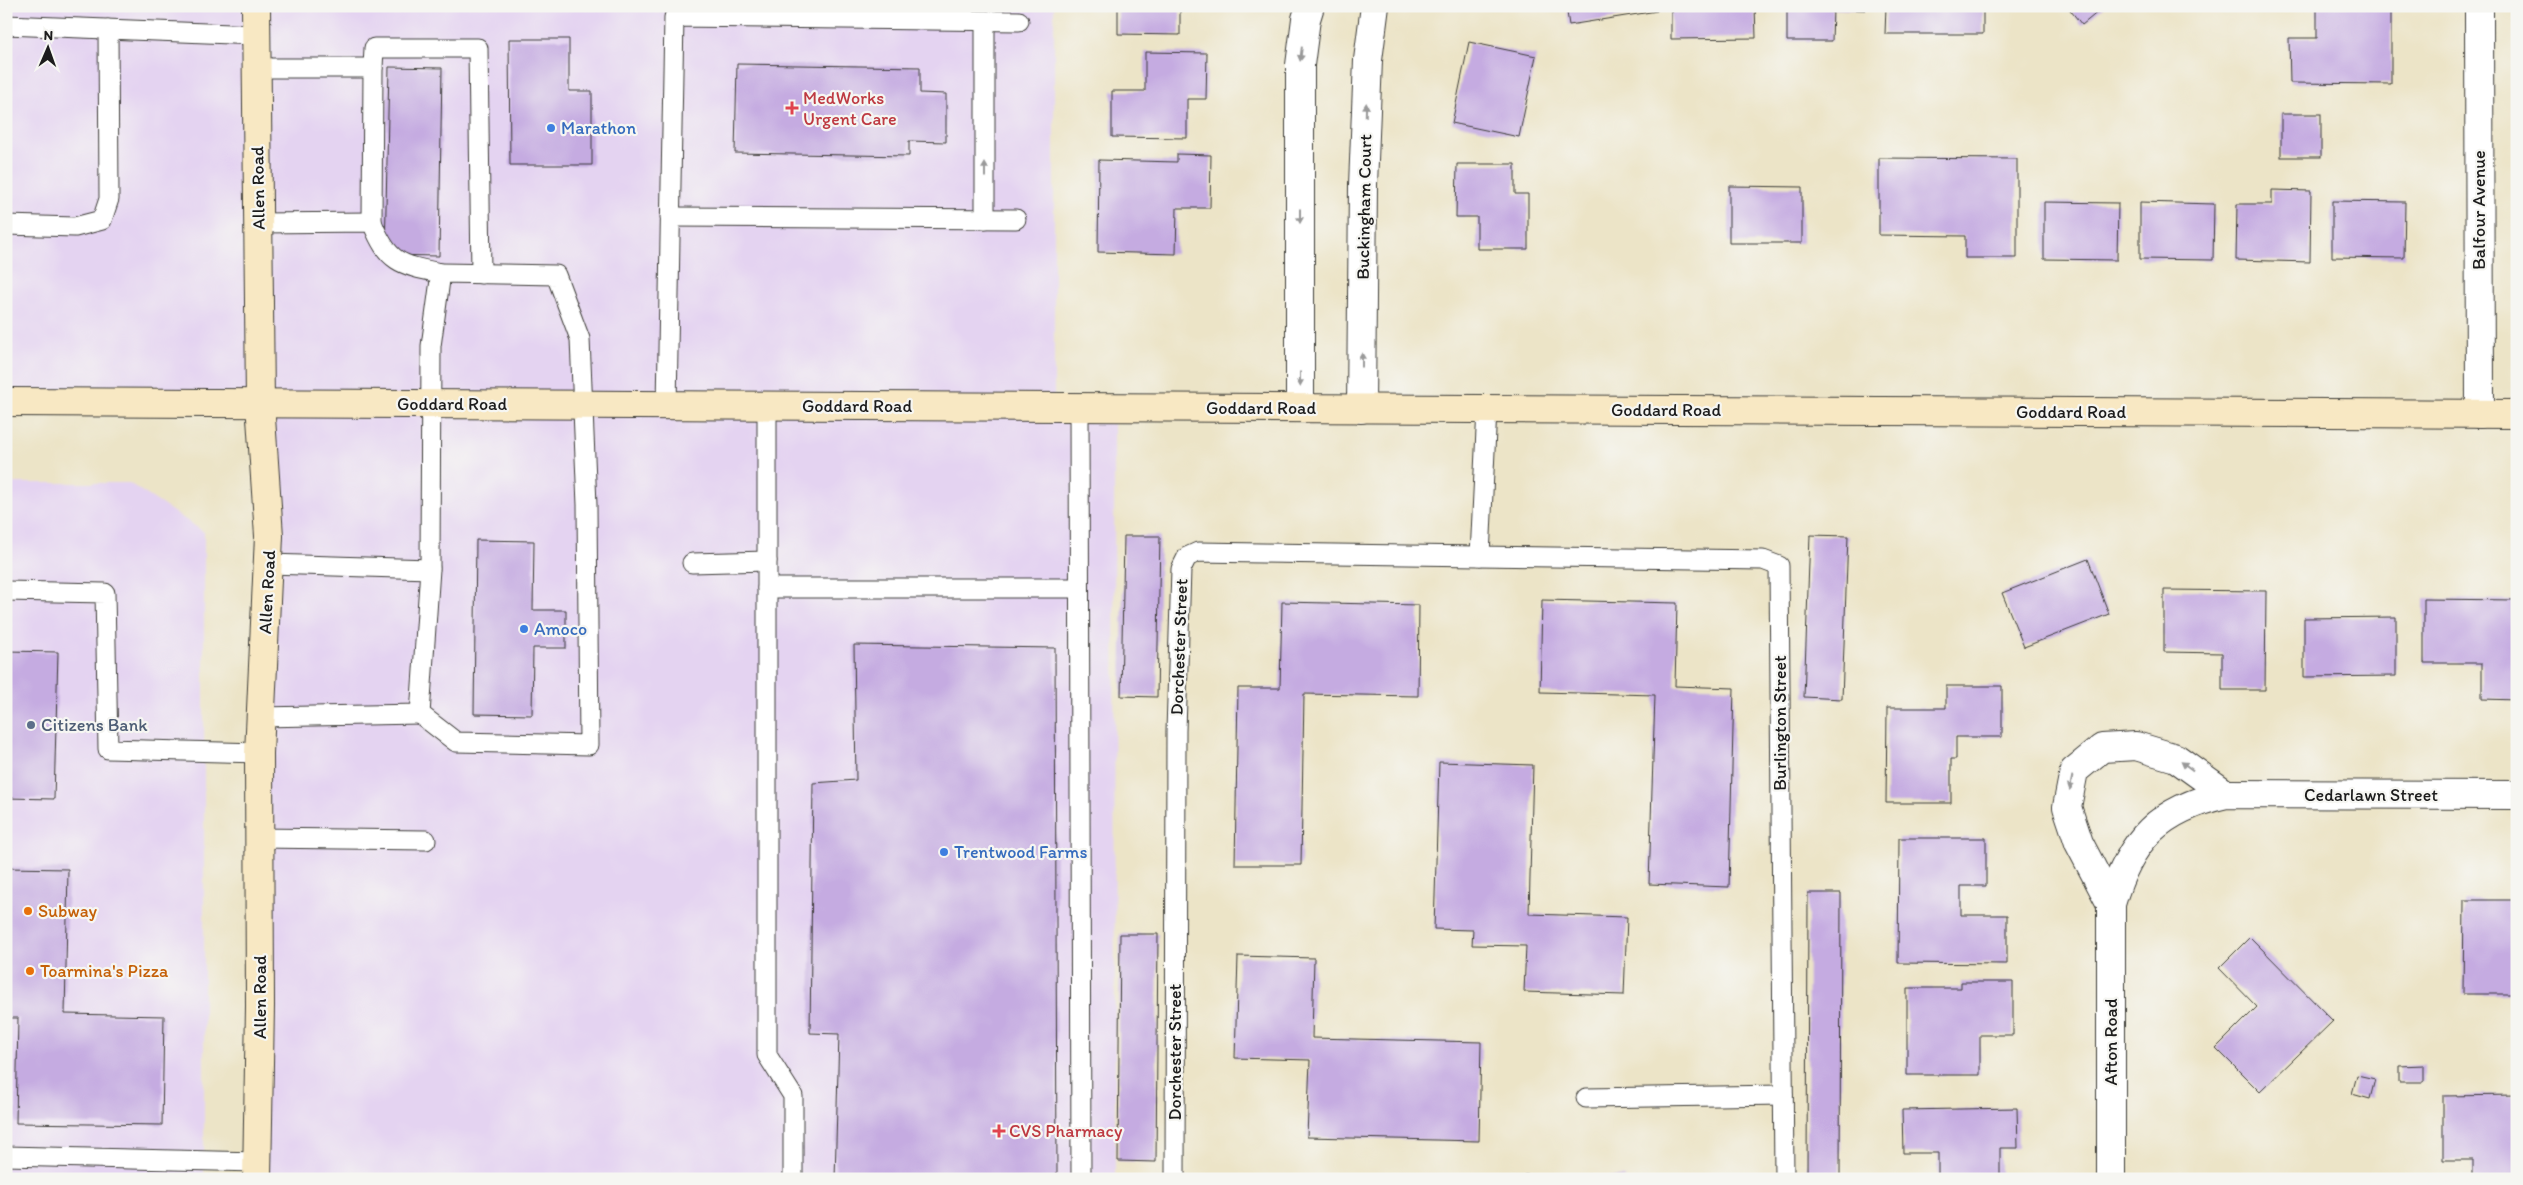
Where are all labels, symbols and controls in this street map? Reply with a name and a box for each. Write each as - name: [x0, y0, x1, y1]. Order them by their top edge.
- north arrow: [22, 22, 72, 72]
- text: N: [43, 27, 53, 44]
- one-way arrow: [1297, 46, 1305, 62]
- place label: MedWorks Urgent Care: [803, 87, 897, 130]
- marker: MedWorks Urgent Care: [785, 101, 799, 115]
- one-way arrow: [1362, 102, 1370, 118]
- place label: Marathon: [561, 117, 636, 139]
- marker: Marathon: [545, 122, 557, 134]
- street label: Buckingham Court: [1352, 134, 1376, 280]
- street label: Allen Road: [246, 146, 270, 230]
- street label: Balfour Avenue: [2468, 150, 2490, 270]
- one-way arrow: [981, 162, 989, 178]
- one-way arrow: [1296, 209, 1304, 225]
- one-way arrow: [1358, 352, 1366, 368]
- one-way arrow: [1296, 371, 1304, 387]
- street label: Goddard Road: [397, 393, 507, 415]
- street label: Goddard Road: [802, 395, 912, 417]
- street label: Goddard Road: [1206, 397, 1316, 419]
- street label: Goddard Road: [1611, 399, 1721, 421]
- street label: Goddard Road: [2016, 401, 2126, 423]
- street label: Allen Road: [254, 549, 280, 634]
- street label: Dorchester Street: [1166, 578, 1192, 716]
- place label: Amoco: [534, 618, 587, 640]
- marker: Amoco: [518, 623, 530, 635]
- street label: Burlington Street: [1769, 655, 1791, 791]
- place label: Citizens Bank: [41, 714, 148, 736]
- marker: Citizens Bank: [25, 719, 37, 731]
- one-way arrow: [2180, 761, 2194, 771]
- one-way arrow: [2067, 776, 2075, 792]
- street label: Cedarlawn Street: [2304, 784, 2438, 806]
- place label: Trentwood Farms: [954, 841, 1087, 863]
- marker: Trentwood Farms: [938, 846, 950, 858]
- place label: Subway: [38, 900, 98, 922]
- marker: Subway: [22, 905, 34, 917]
- street label: Allen Road: [249, 955, 271, 1039]
- place label: Toarmina's Pizza: [40, 960, 169, 982]
- marker: Toarmina's Pizza: [24, 965, 36, 977]
- street label: Dorchester Street: [1164, 983, 1186, 1120]
- street label: Afton Road: [2100, 998, 2122, 1086]
- place label: CVS Pharmacy: [1009, 1120, 1123, 1142]
- marker: CVS Pharmacy: [993, 1125, 1005, 1137]

